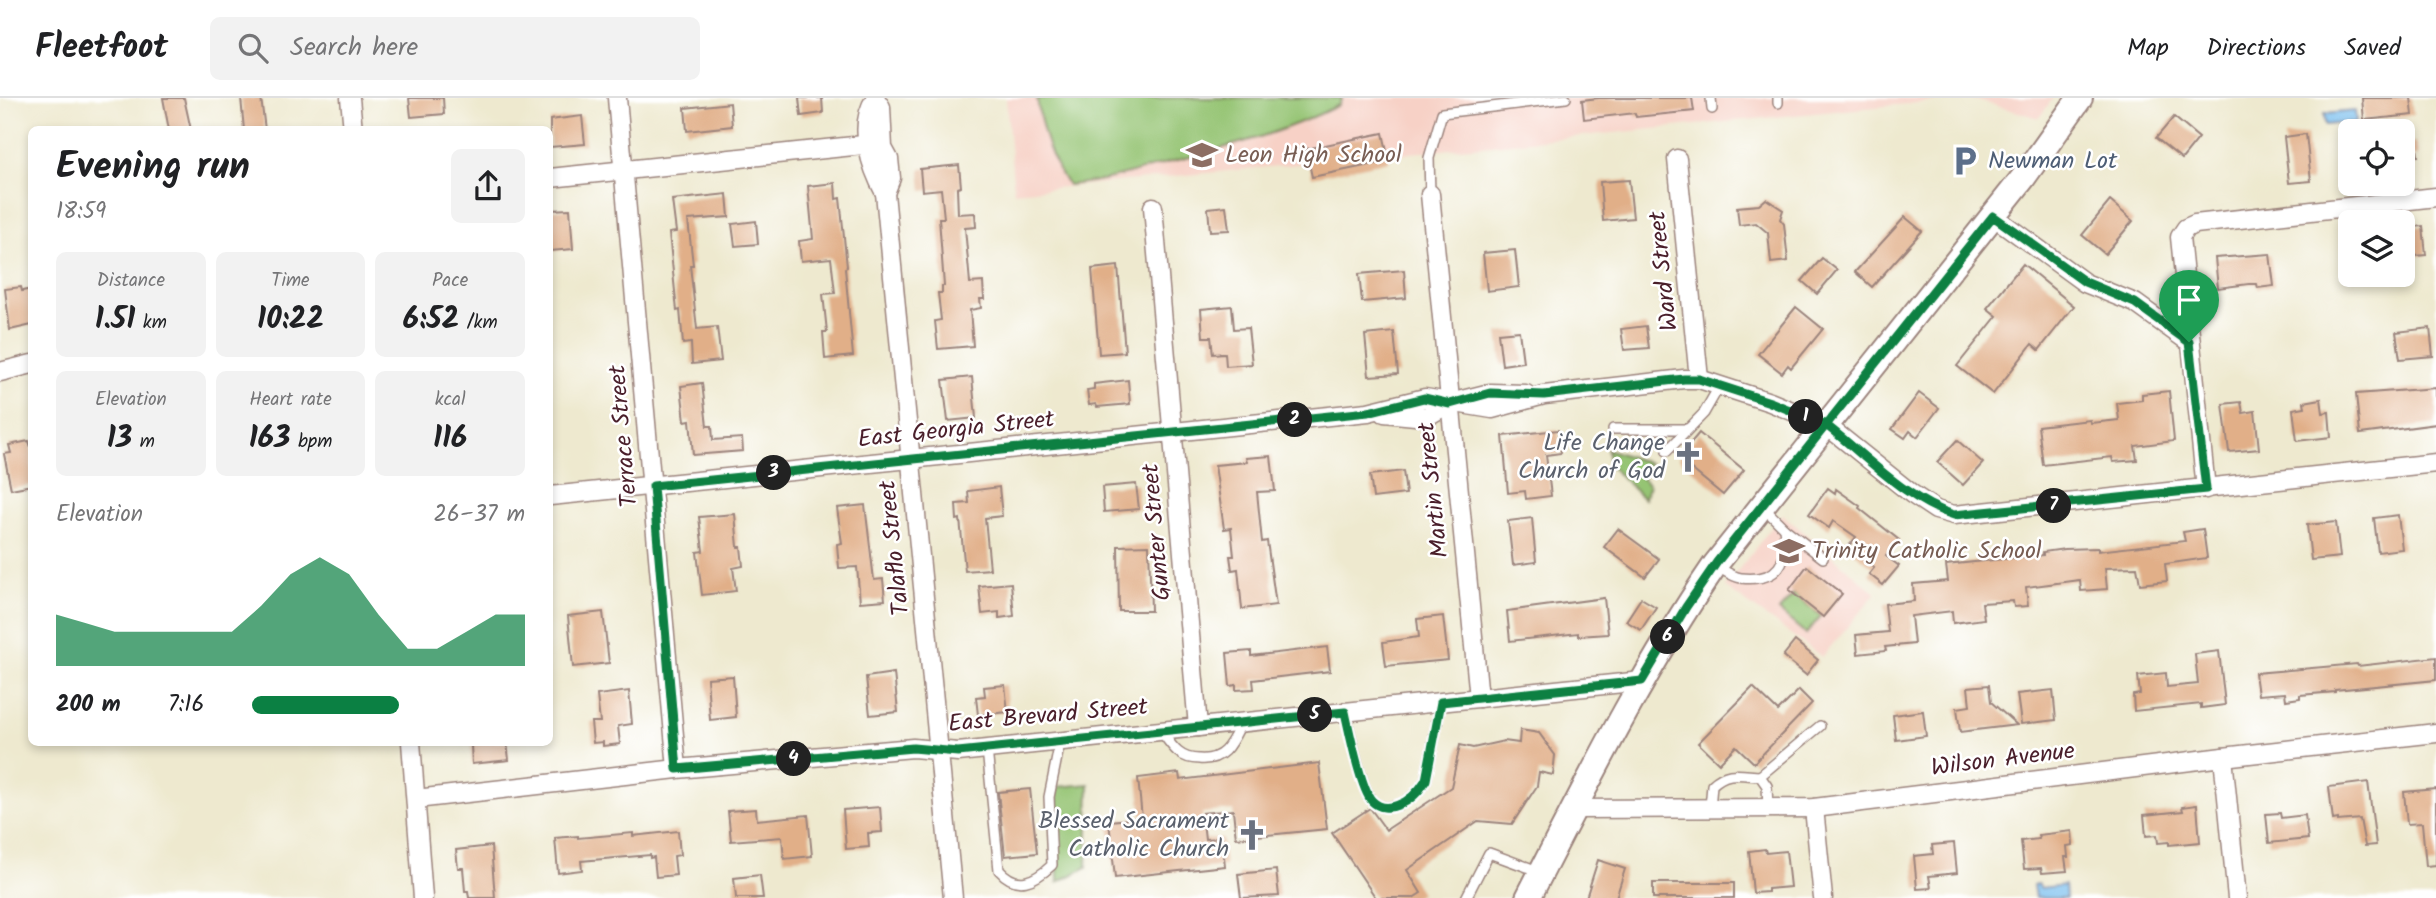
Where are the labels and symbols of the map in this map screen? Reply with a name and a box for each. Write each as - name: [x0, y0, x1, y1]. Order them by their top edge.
- place label: Leon High School: [1225, 136, 1402, 175]
- school or university icon: Leon High School: [1185, 138, 1219, 172]
- place label: Newman Lot: [1988, 142, 2118, 181]
- parking icon: Newman Lot: [1948, 144, 1982, 178]
- street label: Ward Street: [1638, 208, 1690, 333]
- pin: [2159, 270, 2219, 342]
- street label: Terrace Street: [598, 362, 650, 509]
- street label: East Georgia Street: [856, 400, 1057, 460]
- pin: 1: [1788, 400, 1824, 434]
- pin: 2: [1278, 402, 1312, 438]
- street label: Martin Street: [1407, 419, 1461, 560]
- place label: Life Change Church of God: [1518, 424, 1666, 491]
- church icon: Life Change Church of God: [1671, 440, 1705, 474]
- pin: 3: [756, 456, 792, 490]
- street label: Gunter Street: [1132, 461, 1182, 602]
- street label: Talaflo Street: [868, 478, 921, 617]
- pin: 7: [2036, 488, 2072, 524]
- place label: Trinity Catholic School: [1812, 532, 2042, 571]
- school or university icon: Trinity Catholic School: [1772, 534, 1806, 568]
- pin: 6: [1650, 620, 1686, 654]
- street label: East Brevard Street: [947, 688, 1150, 744]
- pin: 5: [1298, 698, 1332, 732]
- street label: Wilson Avenue: [1929, 732, 2077, 788]
- pin: 4: [776, 742, 812, 776]
- place label: Blessed Sacrament Catholic Church: [1038, 802, 1230, 869]
- church icon: Blessed Sacrament Catholic Church: [1235, 818, 1269, 852]

